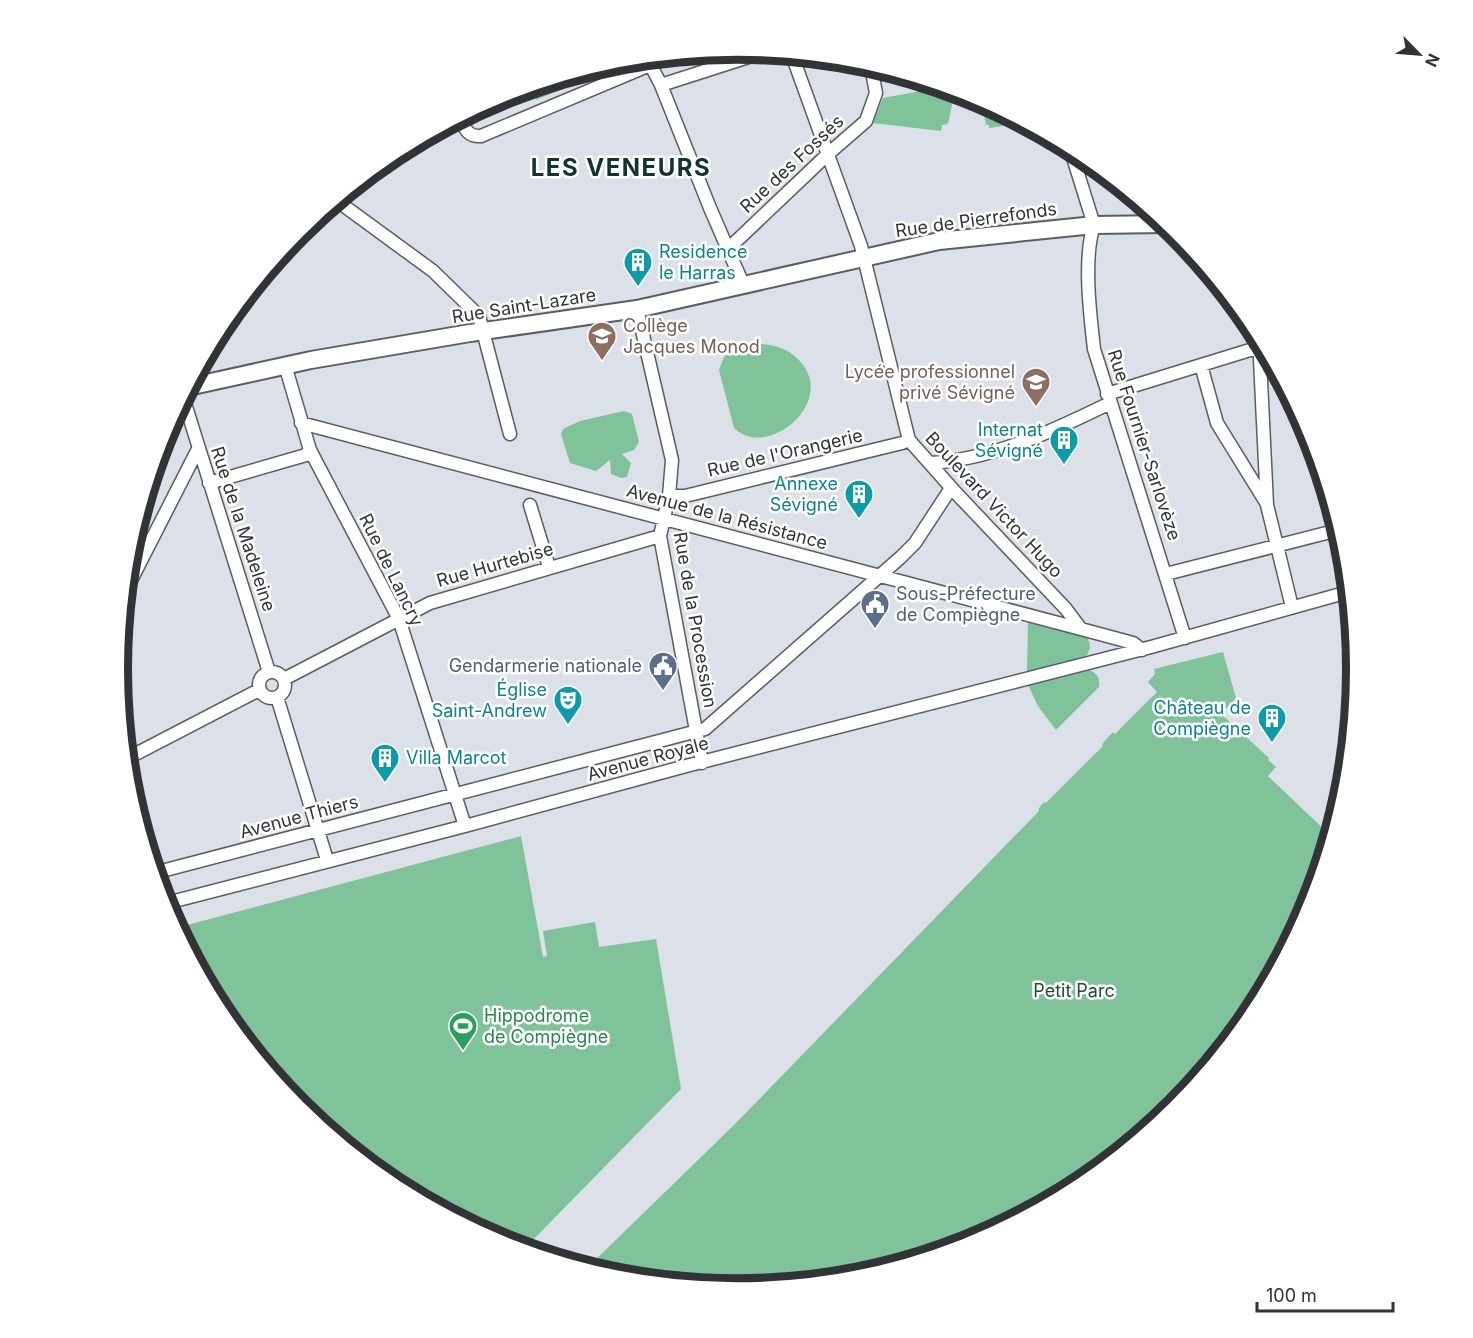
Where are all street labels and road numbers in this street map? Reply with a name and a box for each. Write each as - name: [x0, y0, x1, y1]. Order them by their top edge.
- street label: Rue des Fossés: [736, 110, 848, 217]
- street label: Rue de Pierrefonds: [894, 198, 1058, 241]
- street label: Rue Saint-Lazare: [450, 284, 597, 327]
- street label: Rue Fournier-Sarlovèze: [1104, 347, 1185, 543]
- street label: Rue de l'Orangerie: [705, 424, 865, 481]
- street label: Boulevard Victor Hugo: [921, 427, 1067, 582]
- street label: Rue de la Madeleine: [207, 444, 280, 614]
- street label: Avenue de la Résistance: [624, 480, 830, 553]
- street label: Rue de Lancry: [355, 510, 428, 630]
- street label: Rue de la Procession: [670, 530, 721, 709]
- street label: Rue Hurtebise: [434, 538, 556, 591]
- street label: Avenue Royale: [585, 732, 711, 785]
- street label: Avenue Thiers: [237, 791, 360, 842]

